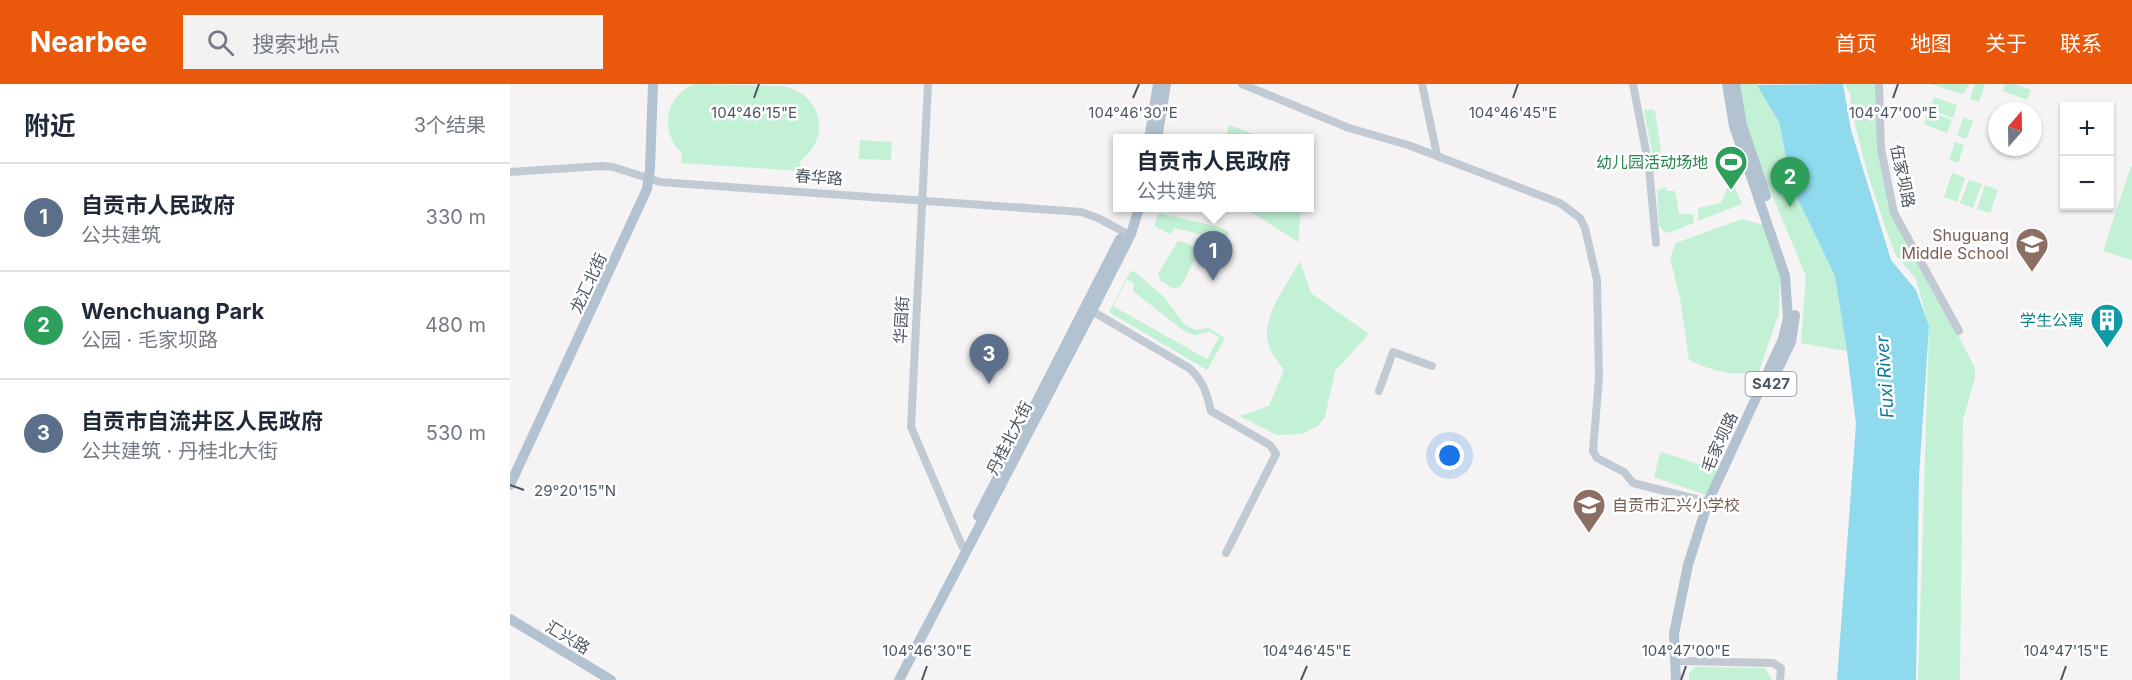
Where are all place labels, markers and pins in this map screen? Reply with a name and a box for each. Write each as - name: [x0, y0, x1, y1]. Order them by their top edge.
- sports icon: 幼儿园活动场地: [1713, 144, 1749, 191]
- place label: 幼儿园活动场地: [1596, 152, 1708, 172]
- pin: 2: [1770, 158, 1810, 207]
- place label: Shuguang Middle School: [1901, 225, 2009, 263]
- school or university icon: Shuguang Middle School: [2014, 226, 2050, 273]
- pin: 1: [1194, 232, 1232, 281]
- building icon: 学生公寓: [2089, 302, 2125, 349]
- place label: 学生公寓: [2020, 310, 2084, 330]
- pin: 3: [970, 334, 1008, 384]
- school or university icon: 自贡市汇兴小学校: [1571, 487, 1607, 534]
- place label: 自贡市汇兴小学校: [1612, 495, 1740, 515]

